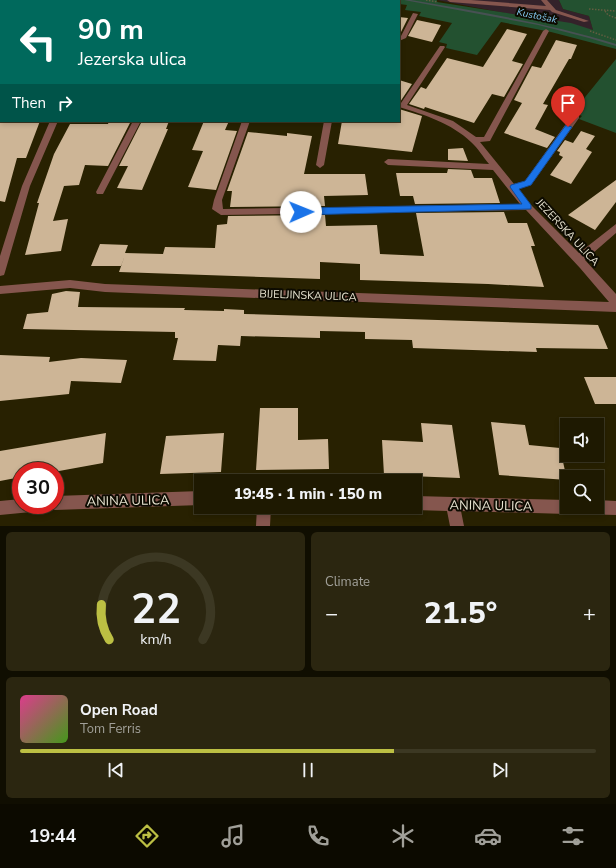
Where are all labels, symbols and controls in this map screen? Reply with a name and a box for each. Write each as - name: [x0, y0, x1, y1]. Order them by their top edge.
- water label: Kustošak: [515, 5, 559, 27]
- text: 90 m: [78, 11, 144, 49]
- icon: left: [12, 16, 64, 68]
- text: Jezerska ulica: [78, 47, 187, 71]
- pin: [551, 86, 585, 127]
- icon: right: [54, 92, 76, 114]
- icon: arrive: [557, 92, 579, 114]
- text: Then: [12, 93, 46, 113]
- position arrow: [280, 191, 322, 233]
- street label: JEZERSKA ULICA: [532, 195, 603, 269]
- street label: BIJELJINSKA ULICA: [259, 286, 357, 305]
- map controls: [560, 418, 604, 514]
- button: sound: [560, 418, 604, 462]
- speed limit sign: 30: [12, 462, 64, 514]
- button: search: [560, 470, 604, 514]
- text: 19:45 · 1 min · 150 m: [234, 484, 382, 504]
- street label: ANINA ULICA: [87, 491, 170, 511]
- street label: ANINA ULICA: [449, 496, 533, 516]
- text: Climate: [325, 573, 370, 591]
- text: 22: [131, 580, 180, 637]
- text: 21.5°: [424, 593, 497, 634]
- text: −: [325, 599, 338, 629]
- text: +: [583, 599, 596, 629]
- text: km/h: [140, 629, 171, 648]
- text: Open Road: [80, 700, 158, 720]
- text: Tom Ferris: [80, 720, 141, 738]
- icon: previous: [105, 759, 127, 781]
- icon: pause: [297, 759, 319, 781]
- icon: next: [489, 759, 511, 781]
- icon: directions: [133, 822, 161, 850]
- icon: music: [219, 822, 247, 850]
- icon: phone: [304, 822, 332, 850]
- icon: climate: [389, 822, 417, 850]
- icon: car: [474, 822, 502, 850]
- icon: filters: [559, 822, 587, 850]
- text: 19:44: [29, 824, 76, 848]

